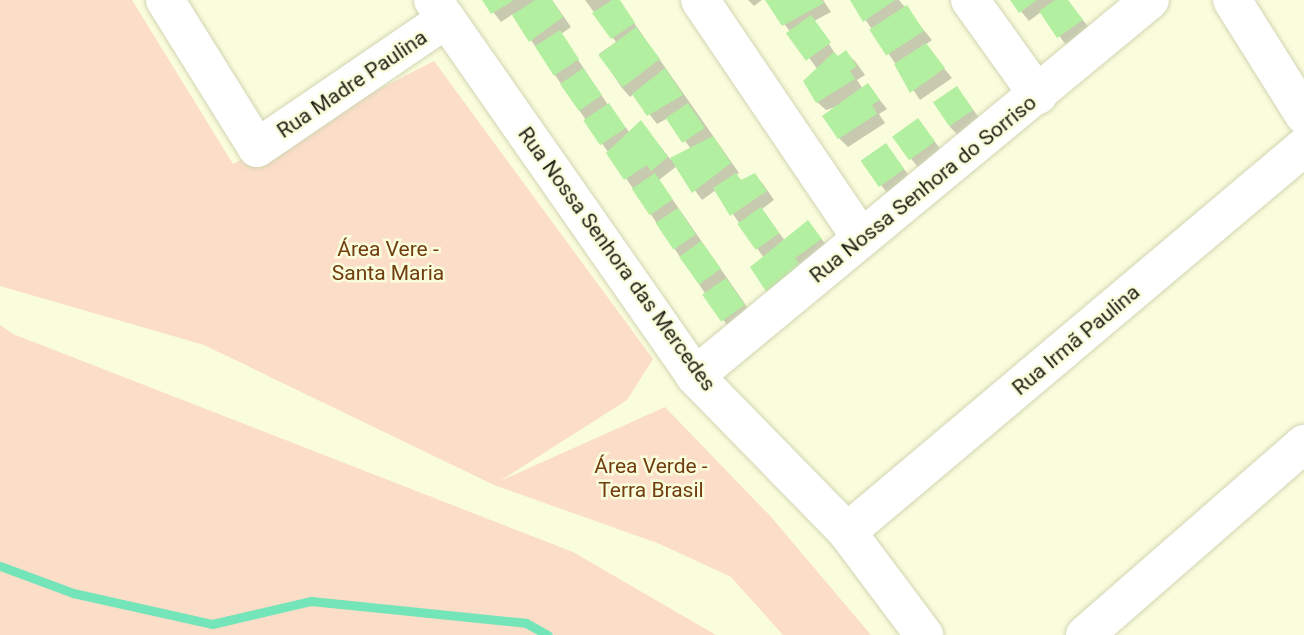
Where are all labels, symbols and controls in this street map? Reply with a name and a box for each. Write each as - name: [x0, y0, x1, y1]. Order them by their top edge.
- street label: Rua Madre Paulina: [272, 25, 432, 143]
- street label: Rua Nossa Senhora do Sorriso: [805, 90, 1041, 288]
- street label: Rua Nossa Senhora das Mercedes: [513, 122, 721, 396]
- park label: Área Vere - Santa Maria: [332, 236, 444, 286]
- street label: Rua Irmã Paulina: [1007, 279, 1145, 401]
- park label: Área Verde - Terra Brasil: [594, 453, 708, 503]

